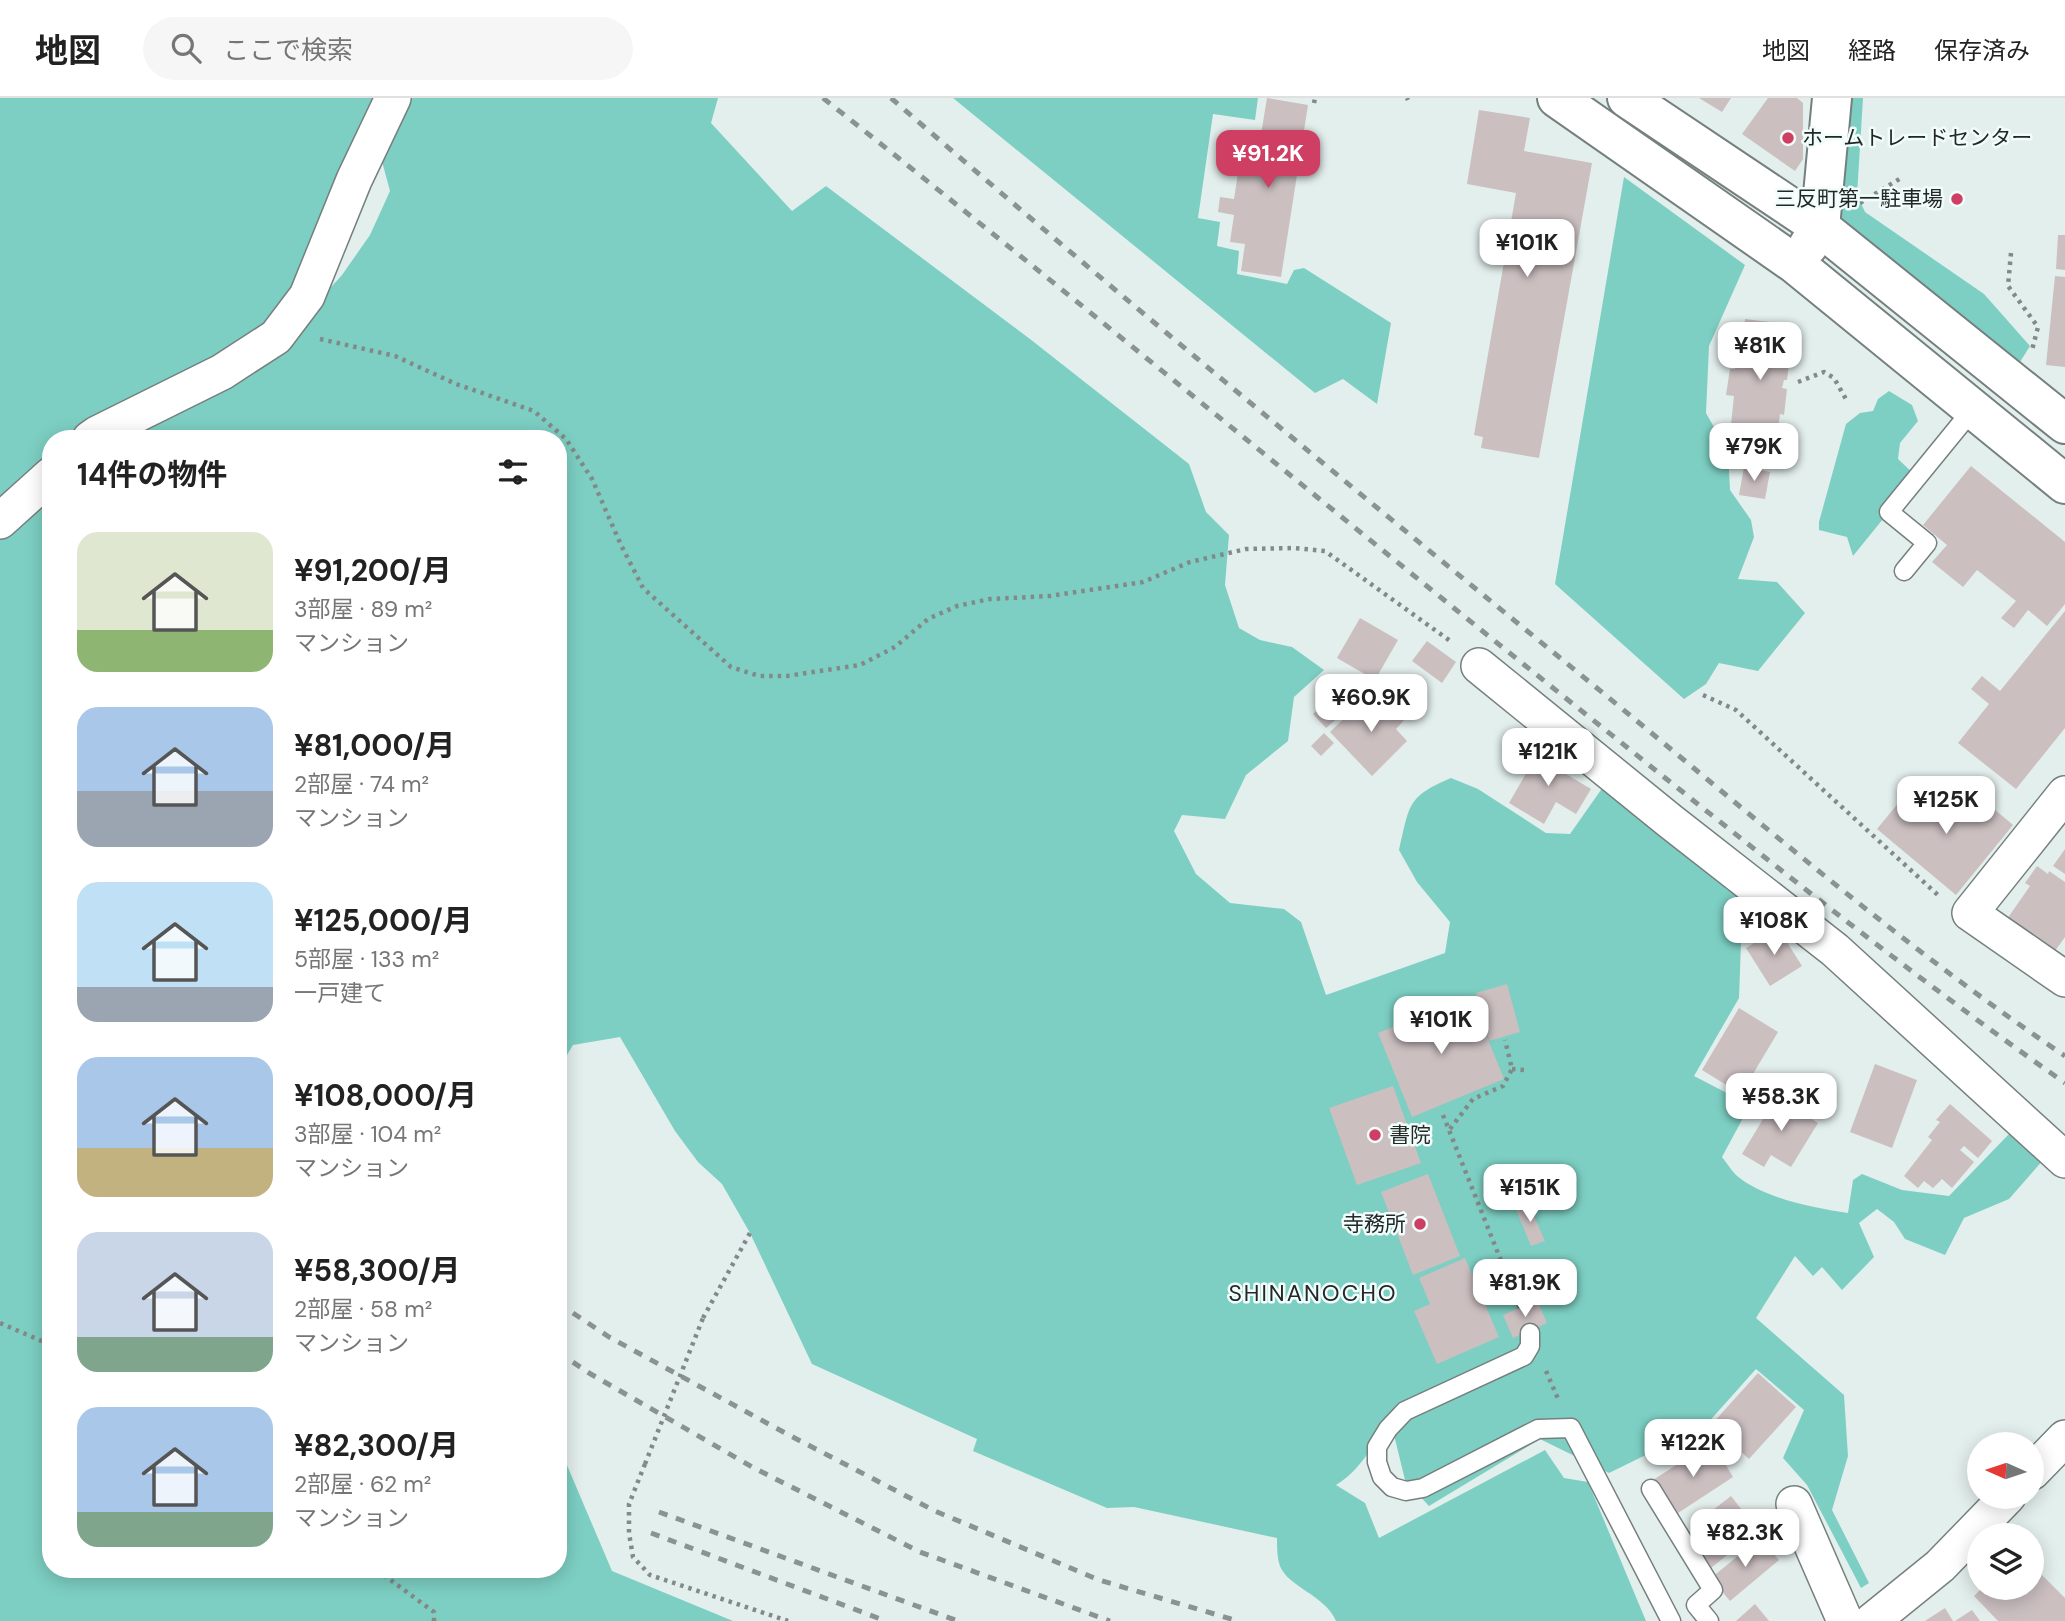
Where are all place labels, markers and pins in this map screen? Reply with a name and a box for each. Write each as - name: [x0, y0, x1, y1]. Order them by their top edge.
- place label: ホームトレードセンター: [1802, 124, 2032, 152]
- pin: ¥91.2K: [1211, 130, 1325, 190]
- marker: ホームトレードセンター: [1780, 130, 1796, 146]
- place label: 三反町第一駐車場: [1775, 185, 1943, 213]
- marker: 三反町第一駐車場: [1949, 191, 1965, 207]
- pin: ¥101K: [1478, 220, 1576, 279]
- pin: ¥81K: [1719, 322, 1801, 382]
- pin: ¥79K: [1713, 424, 1795, 483]
- pin: ¥60.9K: [1314, 674, 1428, 734]
- pin: ¥121K: [1499, 728, 1597, 788]
- pin: ¥125K: [1897, 776, 1995, 836]
- pin: ¥108K: [1725, 898, 1823, 957]
- pin: ¥101K: [1392, 996, 1490, 1056]
- pin: ¥58.3K: [1724, 1074, 1838, 1133]
- place label: 書院: [1389, 1121, 1431, 1149]
- marker: 書院: [1367, 1127, 1383, 1143]
- pin: ¥151K: [1481, 1164, 1579, 1224]
- place label: 寺務所: [1343, 1210, 1406, 1238]
- marker: 寺務所: [1412, 1216, 1428, 1232]
- pin: ¥81.9K: [1468, 1260, 1582, 1319]
- pin: ¥122K: [1644, 1420, 1742, 1479]
- pin: ¥82.3K: [1688, 1510, 1802, 1569]

